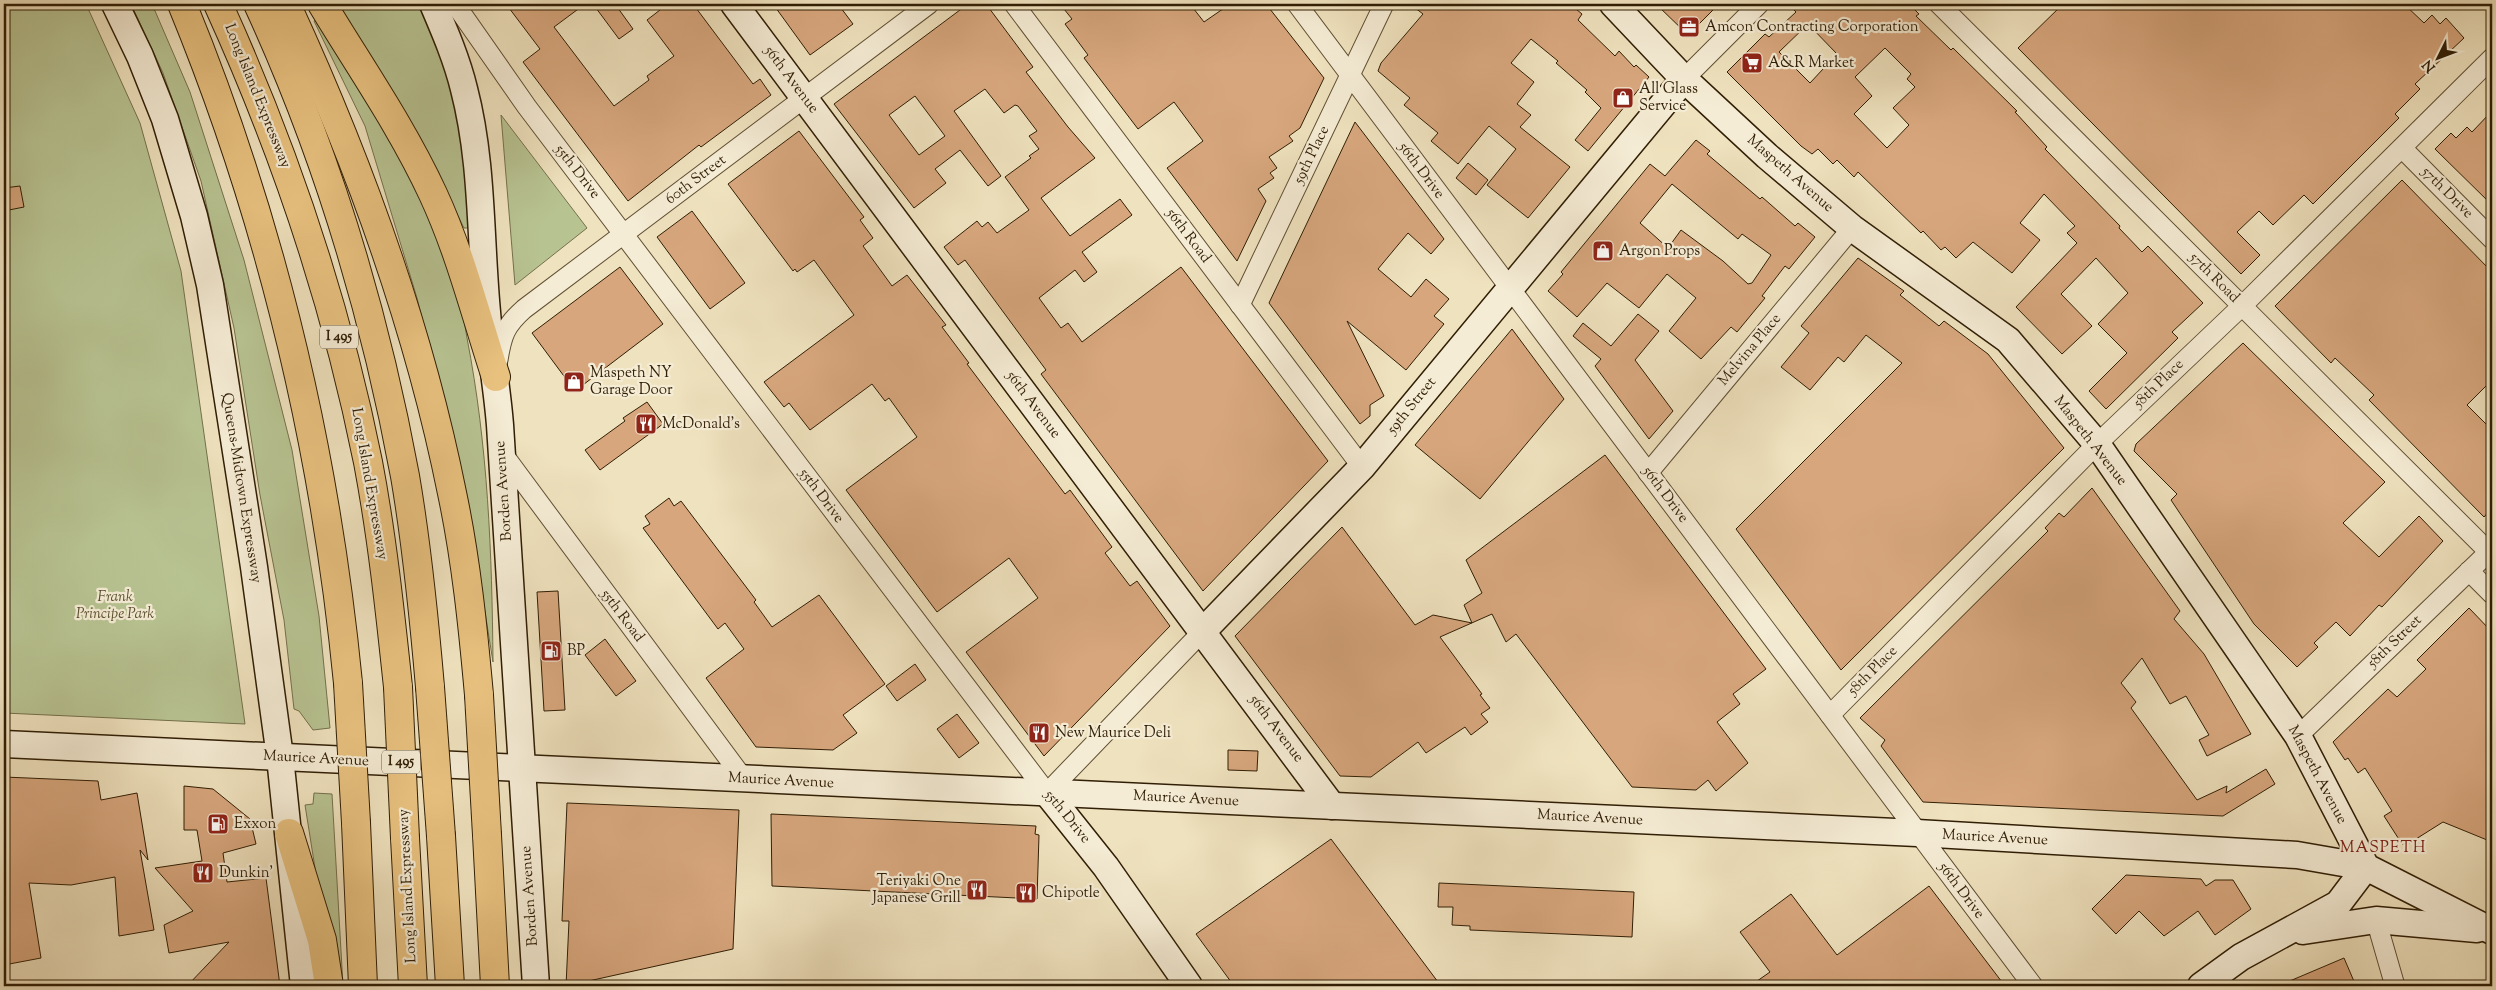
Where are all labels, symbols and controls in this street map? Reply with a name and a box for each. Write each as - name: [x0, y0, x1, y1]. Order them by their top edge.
- office icon: Amcon Contracting Corporation: [1677, 15, 1701, 39]
- place label: Amcon Contracting Corporation: [1705, 17, 1919, 38]
- street label: Long Island Expressway: [218, 21, 296, 172]
- north arrow: [2414, 32, 2464, 82]
- street label: 56th Avenue: [758, 41, 823, 118]
- supermarket icon: A&R Market: [1740, 51, 1764, 75]
- place label: A&R Market: [1768, 53, 1854, 74]
- text: N: [2419, 55, 2441, 76]
- place label: All Glass Service: [1639, 79, 1698, 117]
- shop icon: All Glass Service: [1611, 86, 1635, 110]
- street label: 59th Place: [1288, 122, 1335, 189]
- street label: Maspeth Avenue: [1742, 130, 1838, 218]
- street label: 56th Drive: [1392, 138, 1449, 204]
- street label: 55th Drive: [549, 140, 605, 204]
- street label: 60th Street: [661, 150, 731, 210]
- street label: 57th Drive: [2416, 162, 2478, 224]
- street label: 56th Road: [1160, 204, 1216, 268]
- shop icon: Argon Props: [1591, 239, 1615, 263]
- place label: Argon Props: [1619, 241, 1700, 262]
- street label: 57th Road: [2183, 247, 2244, 308]
- street label: Melvina Place: [1713, 309, 1787, 391]
- road number: I 495: [320, 326, 358, 348]
- street label: 58th Place: [2128, 355, 2189, 414]
- place label: Maspeth NY Garage Door: [590, 363, 673, 401]
- street label: 56th Avenue: [1000, 366, 1065, 443]
- shop icon: Maspeth NY Garage Door: [562, 370, 586, 394]
- street label: 59th Street: [1382, 373, 1442, 440]
- street label: Queens-Midtown Expressway: [216, 391, 267, 585]
- street label: Maspeth Avenue: [2048, 392, 2132, 490]
- street label: Long Island Expressway: [345, 406, 393, 562]
- restaurant icon: McDonald's: [634, 412, 658, 436]
- place label: McDonald's: [662, 414, 740, 435]
- street label: Borden Avenue: [490, 440, 518, 542]
- street label: 56th Drive: [1636, 462, 1693, 528]
- street label: 55th Drive: [793, 463, 849, 528]
- street label: 55th Road: [595, 584, 649, 647]
- park label: Frank Principe Park: [76, 587, 154, 625]
- street label: 58th Street: [2362, 611, 2427, 674]
- fuel station icon: BP: [539, 639, 563, 663]
- place label: BP: [567, 641, 585, 662]
- street label: 58th Place: [1843, 641, 1903, 701]
- street label: 56th Avenue: [1243, 690, 1308, 767]
- restaurant icon: New Maurice Deli: [1027, 721, 1051, 745]
- street label: Maspeth Avenue: [2282, 722, 2352, 828]
- place label: New Maurice Deli: [1055, 723, 1171, 744]
- street label: Maurice Avenue: [263, 746, 369, 772]
- road number: I 495: [382, 750, 420, 774]
- street label: Maurice Avenue: [728, 768, 834, 794]
- street label: 55th Drive: [1038, 785, 1095, 848]
- street label: Maurice Avenue: [1133, 786, 1239, 812]
- street label: Maurice Avenue: [1537, 805, 1643, 831]
- street label: Long Island Expressway: [393, 808, 423, 963]
- fuel station icon: Exxon: [206, 812, 230, 836]
- place label: Exxon: [234, 814, 277, 835]
- street label: Maurice Avenue: [1942, 825, 2048, 851]
- district label: MASPETH: [2340, 837, 2426, 860]
- street label: Borden Avenue: [516, 845, 544, 947]
- street label: 56th Drive: [1932, 858, 1989, 924]
- restaurant icon: Dunkin': [191, 861, 215, 885]
- place label: Dunkin': [219, 863, 273, 884]
- place label: Teriyaki One Japanese Grill: [871, 871, 961, 909]
- restaurant icon: Teriyaki One Japanese Grill: [965, 878, 989, 902]
- restaurant icon: Chipotle: [1014, 881, 1038, 905]
- place label: Chipotle: [1042, 883, 1100, 904]

